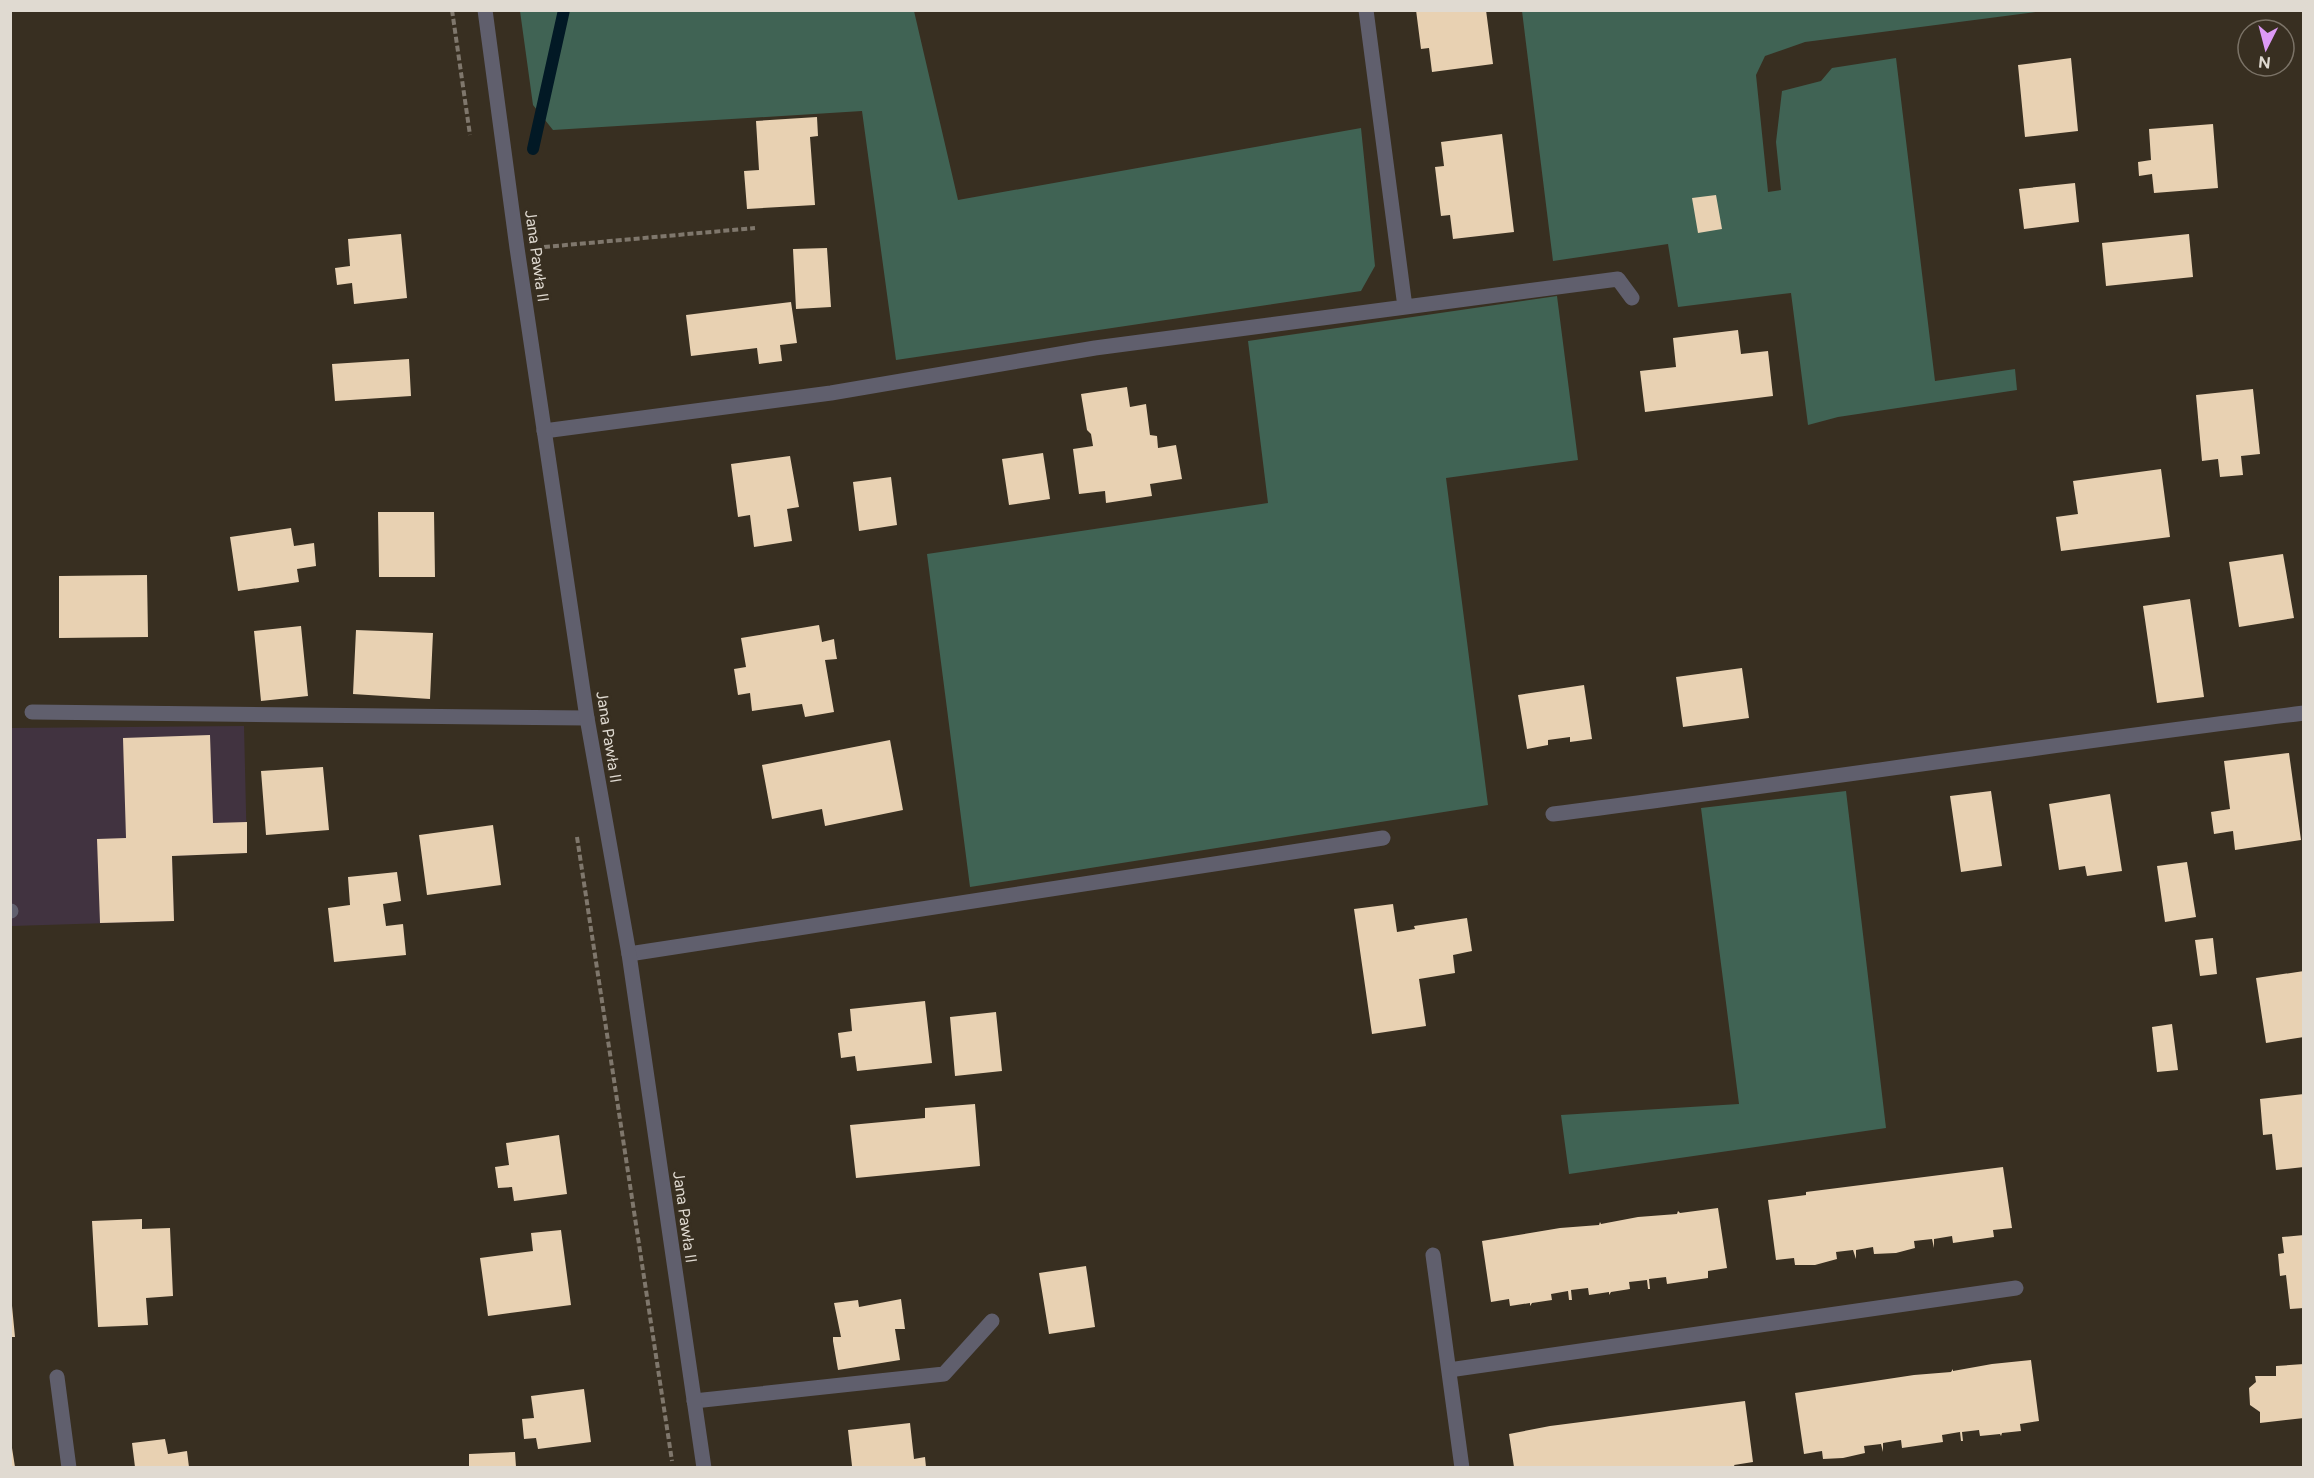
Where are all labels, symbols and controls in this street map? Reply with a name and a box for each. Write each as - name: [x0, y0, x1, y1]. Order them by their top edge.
- north arrow: [2236, 18, 2296, 78]
- text: N: [2257, 52, 2272, 73]
- street label: Jana Pawła II: [521, 209, 553, 303]
- street label: Jana Pawła II: [592, 690, 626, 784]
- street label: Jana Pawła II: [669, 1170, 701, 1264]

